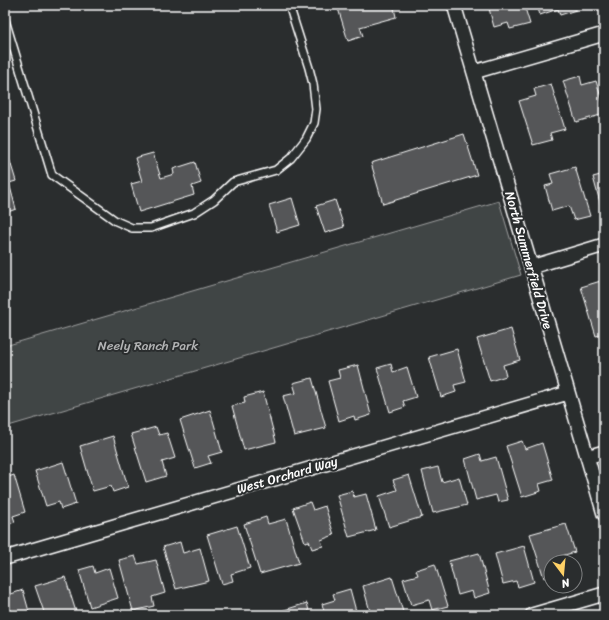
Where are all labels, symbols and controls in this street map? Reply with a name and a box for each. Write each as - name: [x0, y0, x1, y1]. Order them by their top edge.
- street label: North Summerfield Drive: [498, 188, 560, 332]
- park label: Neely Ranch Park: [98, 334, 198, 357]
- street label: West Orchard Way: [234, 450, 340, 500]
- north arrow: [543, 554, 583, 594]
- text: N: [559, 573, 573, 593]

